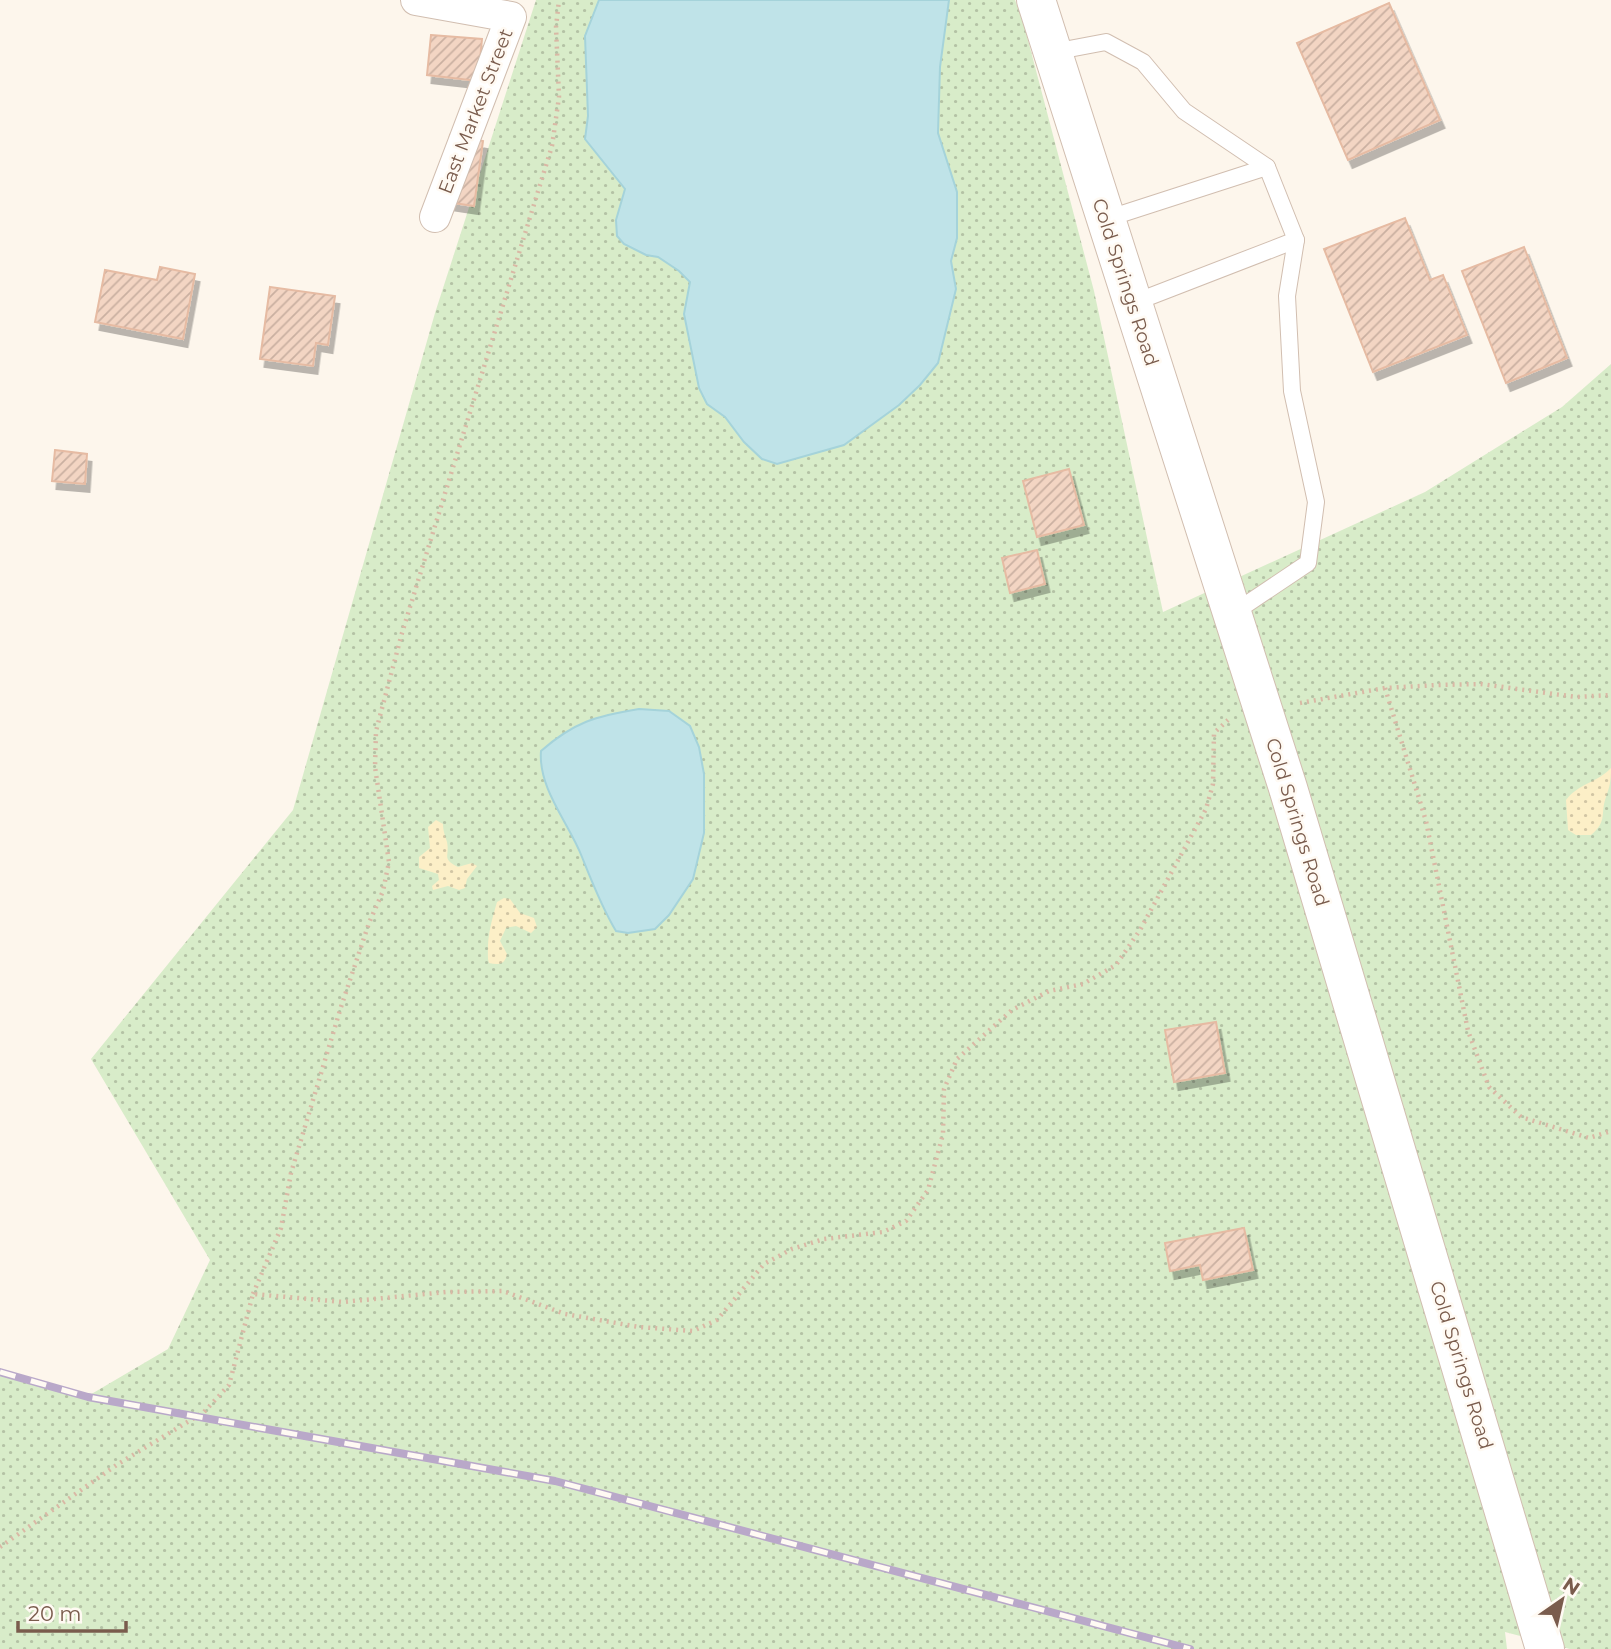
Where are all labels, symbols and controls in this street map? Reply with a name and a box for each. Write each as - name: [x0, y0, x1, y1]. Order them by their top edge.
- street label: East Market Street: [433, 25, 518, 197]
- street label: Cold Springs Road: [1088, 195, 1163, 369]
- street label: Cold Springs Road: [1261, 735, 1334, 909]
- street label: Cold Springs Road: [1425, 1278, 1498, 1452]
- north arrow: [1527, 1565, 1597, 1635]
- text: N: [1558, 1572, 1584, 1600]
- scale bar: [18, 1590, 126, 1634]
- text: 20 m: [28, 1601, 82, 1626]

